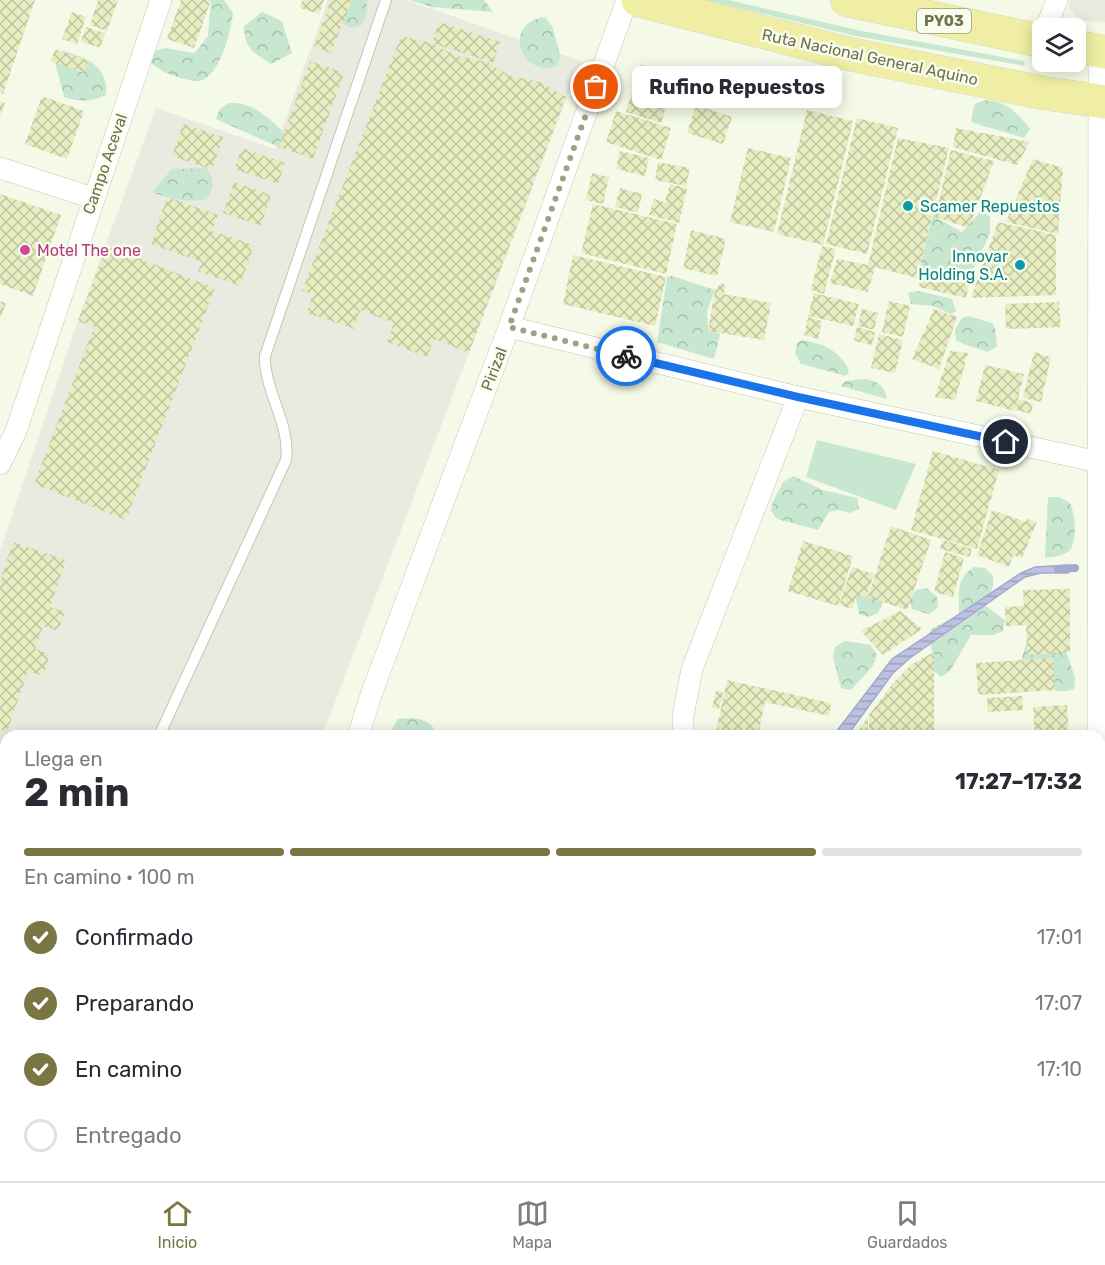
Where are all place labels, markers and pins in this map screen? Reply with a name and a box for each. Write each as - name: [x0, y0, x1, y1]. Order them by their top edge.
- pin: [570, 61, 621, 112]
- callout: Rufino Repuestos: [632, 66, 842, 108]
- place label: Scamer Repuestos: [920, 197, 1060, 216]
- marker: Scamer Repuestos: [901, 199, 915, 213]
- place label: Motel The one: [37, 241, 141, 260]
- marker: Motel The one: [18, 243, 32, 257]
- place label: Innovar Holding S.A.: [918, 247, 1008, 284]
- marker: Innovar Holding S.A.: [1013, 258, 1027, 272]
- pin: [980, 416, 1031, 467]

